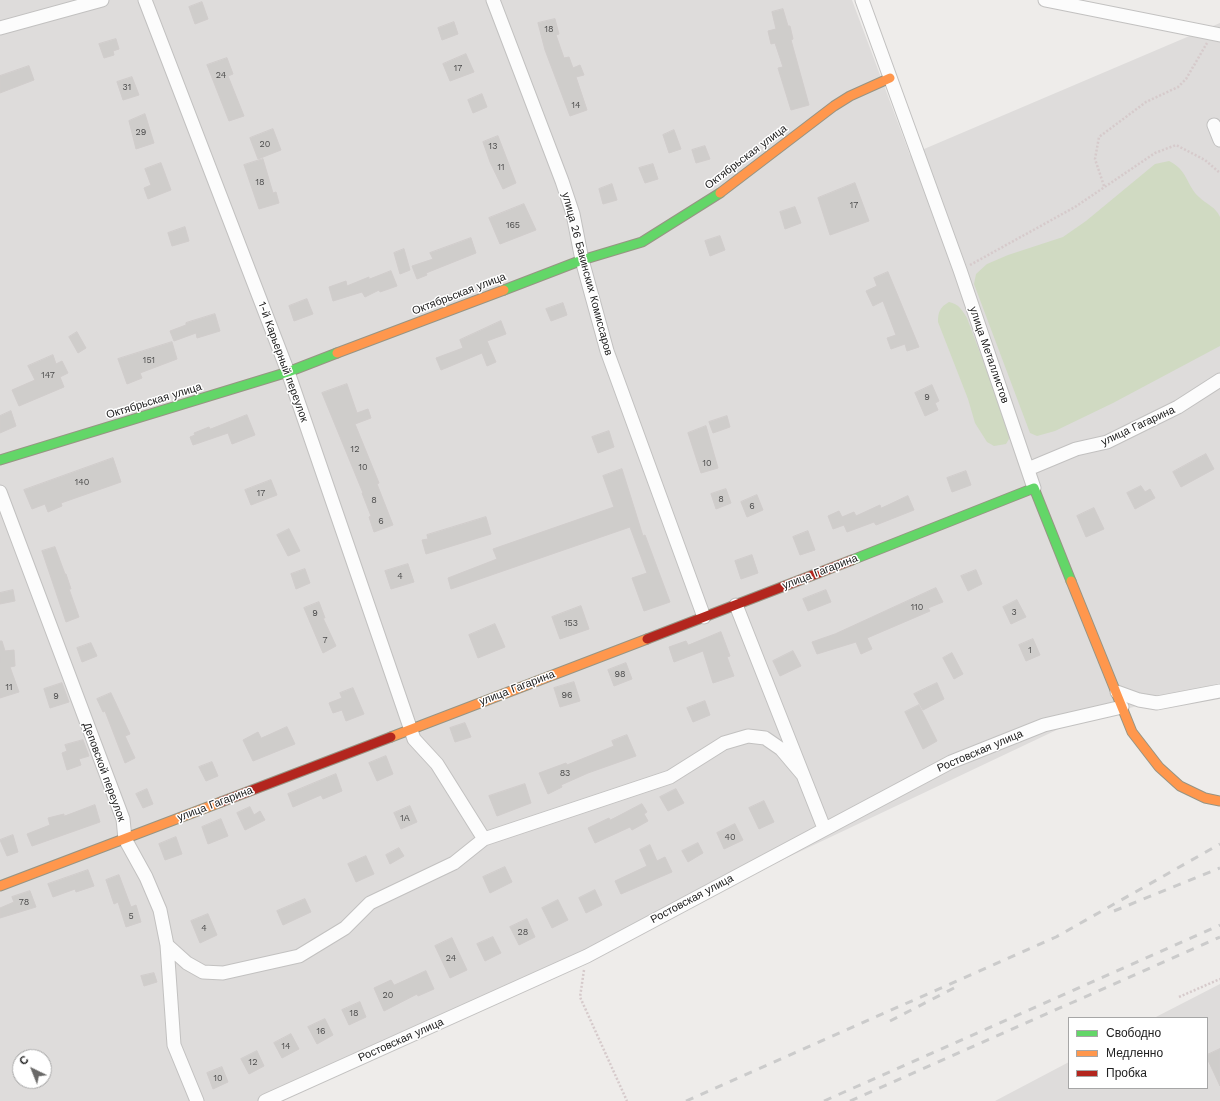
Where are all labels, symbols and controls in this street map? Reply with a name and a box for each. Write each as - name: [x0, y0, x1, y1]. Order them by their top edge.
- house number: 18: [544, 24, 554, 34]
- house number: 17: [454, 63, 462, 73]
- house number: 24: [216, 70, 226, 80]
- house number: 31: [123, 82, 131, 92]
- house number: 14: [571, 100, 581, 110]
- street label: Октябрьская улица: [702, 122, 790, 192]
- house number: 29: [136, 127, 146, 137]
- house number: 20: [260, 139, 270, 149]
- house number: 13: [489, 141, 497, 151]
- house number: 11: [497, 162, 505, 172]
- house number: 18: [255, 177, 265, 187]
- street label: улица 26 Бакинских Комиссаров: [559, 191, 615, 357]
- house number: 17: [850, 200, 858, 210]
- house number: 165: [506, 220, 520, 230]
- street label: Октябрьская улица: [410, 270, 508, 318]
- street label: 1-й Карьерный переулок: [255, 300, 311, 424]
- street label: улица Металлистов: [966, 305, 1012, 405]
- house number: 151: [143, 355, 155, 365]
- house number: 147: [41, 370, 55, 380]
- street label: Октябрьская улица: [105, 380, 203, 422]
- house number: 9: [924, 392, 930, 402]
- street label: улица Гагарина: [1099, 403, 1177, 449]
- house number: 12: [351, 444, 359, 454]
- house number: 10: [702, 458, 712, 468]
- house number: 10: [358, 462, 368, 472]
- house number: 140: [75, 477, 89, 487]
- house number: 17: [257, 488, 265, 498]
- house number: 8: [718, 494, 724, 504]
- house number: 8: [371, 495, 377, 505]
- house number: 6: [749, 501, 755, 511]
- house number: 6: [378, 516, 384, 526]
- street label: улица Гагарина: [780, 552, 860, 592]
- house number: 4: [397, 571, 403, 581]
- house number: 110: [911, 602, 923, 612]
- house number: 3: [1011, 607, 1017, 617]
- house number: 9: [312, 608, 318, 618]
- house number: 153: [564, 618, 578, 628]
- house number: 7: [322, 635, 328, 645]
- house number: 1: [1028, 645, 1032, 655]
- street label: улица Гагарина: [477, 668, 557, 708]
- house number: 98: [614, 669, 626, 679]
- house number: 11: [5, 682, 13, 692]
- house number: 96: [561, 690, 573, 700]
- house number: 9: [53, 691, 59, 701]
- street label: Деповской переулок: [80, 721, 128, 823]
- street label: Ростовская улица: [935, 727, 1025, 775]
- house number: 83: [560, 768, 570, 778]
- street label: улица Гагарина: [175, 784, 255, 824]
- house number: 1А: [400, 813, 410, 823]
- house number: 40: [724, 832, 736, 842]
- street label: Ростовская улица: [648, 872, 736, 926]
- house number: 78: [19, 897, 29, 907]
- house number: 5: [128, 911, 134, 921]
- house number: 4: [201, 923, 207, 933]
- house number: 28: [518, 927, 528, 937]
- house number: 24: [446, 953, 456, 963]
- house number: 20: [383, 990, 393, 1000]
- house number: 18: [349, 1008, 359, 1018]
- street label: Ростовская улица: [356, 1015, 446, 1065]
- legend: [1068, 1017, 1208, 1089]
- house number: 16: [317, 1026, 325, 1036]
- text: Свободно: [1106, 1026, 1161, 1040]
- house number: 14: [281, 1041, 291, 1051]
- text: Медленно: [1106, 1046, 1163, 1060]
- north arrow: [12, 1049, 52, 1089]
- text: С: [17, 1053, 31, 1068]
- house number: 12: [249, 1057, 257, 1067]
- text: Пробка: [1106, 1066, 1147, 1080]
- house number: 10: [213, 1073, 223, 1083]

